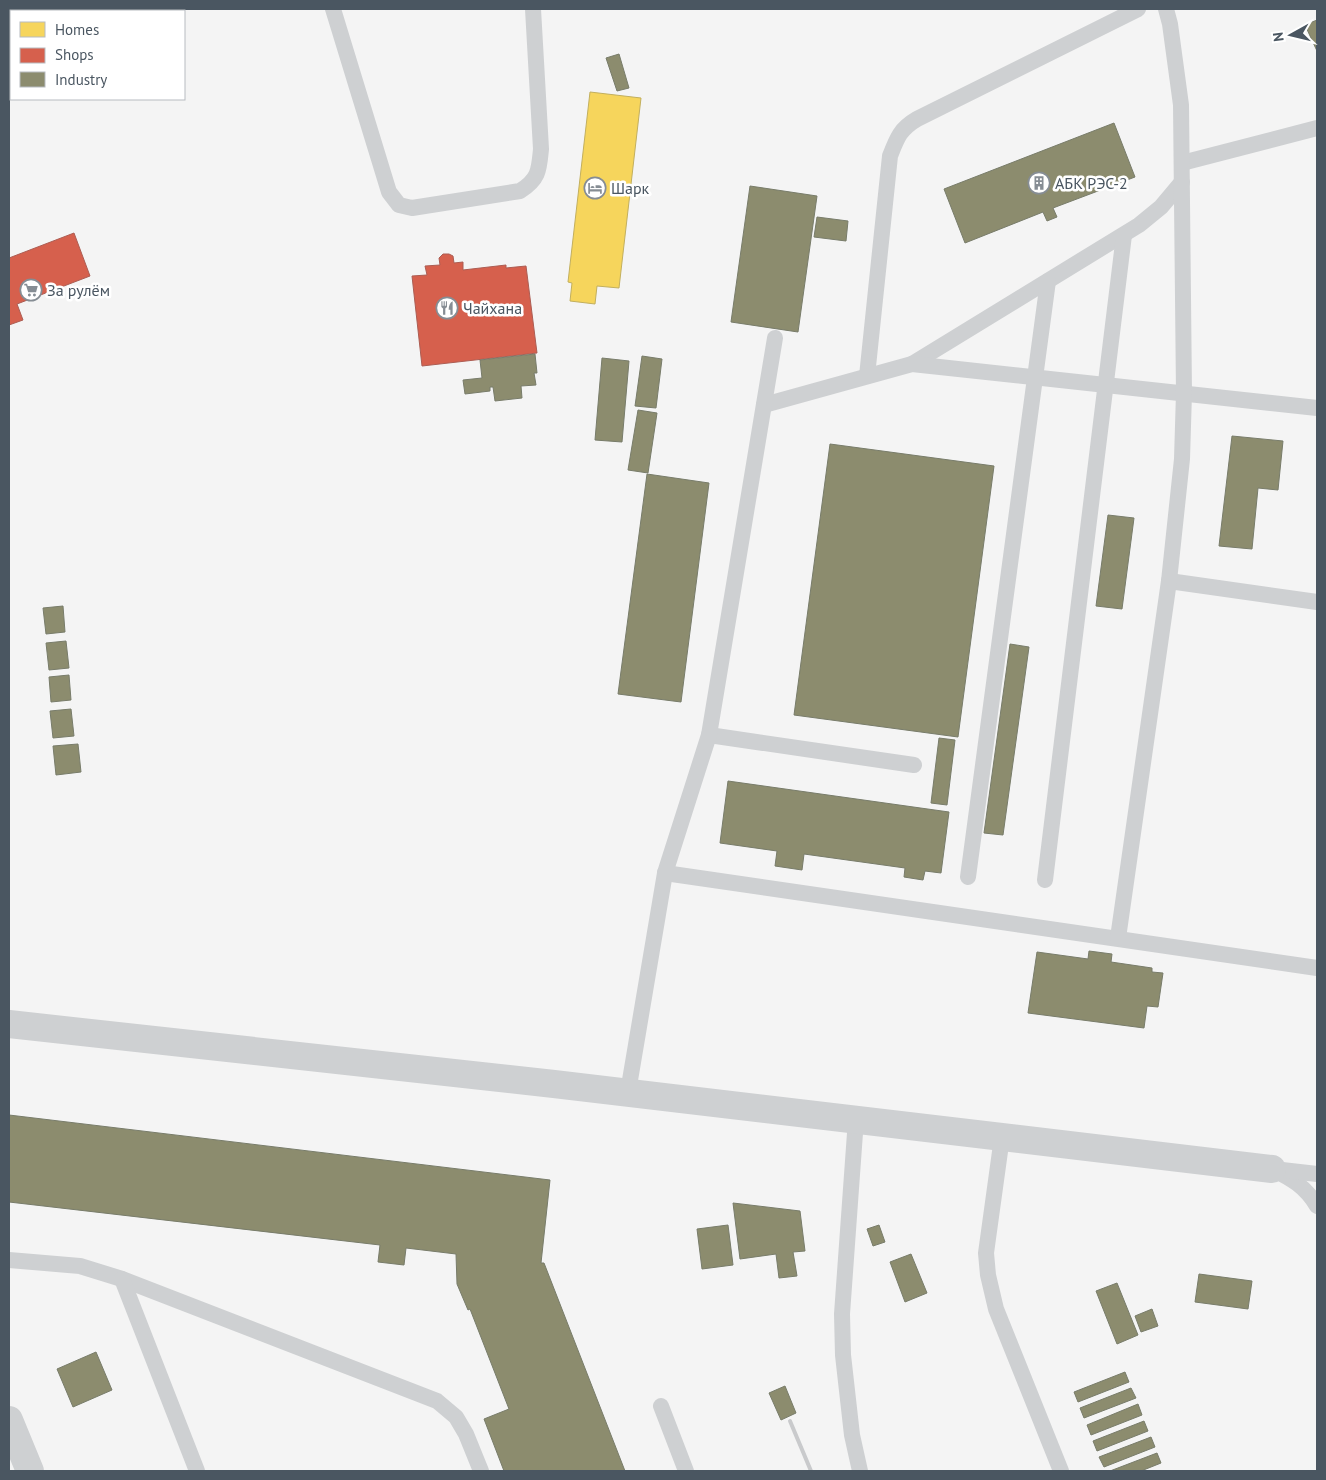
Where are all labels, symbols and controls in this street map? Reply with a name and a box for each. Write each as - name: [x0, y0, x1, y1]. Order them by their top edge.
- legend: [10, 10, 185, 100]
- north arrow: [1266, 10, 1316, 60]
- text: Homes: [55, 20, 99, 39]
- text: N: [1269, 31, 1288, 43]
- text: Shops: [55, 45, 94, 64]
- text: Industry: [55, 70, 107, 89]
- building icon: АБК РЭС-2: [1027, 171, 1051, 195]
- place label: АБК РЭС-2: [1055, 173, 1128, 193]
- hotel icon: Шарк: [583, 176, 607, 200]
- place label: Шарк: [611, 178, 650, 198]
- supermarket icon: За рулём: [19, 278, 43, 302]
- place label: За рулём: [47, 280, 110, 300]
- restaurant icon: Чайхана: [435, 296, 459, 320]
- place label: Чайхана: [463, 298, 522, 318]

